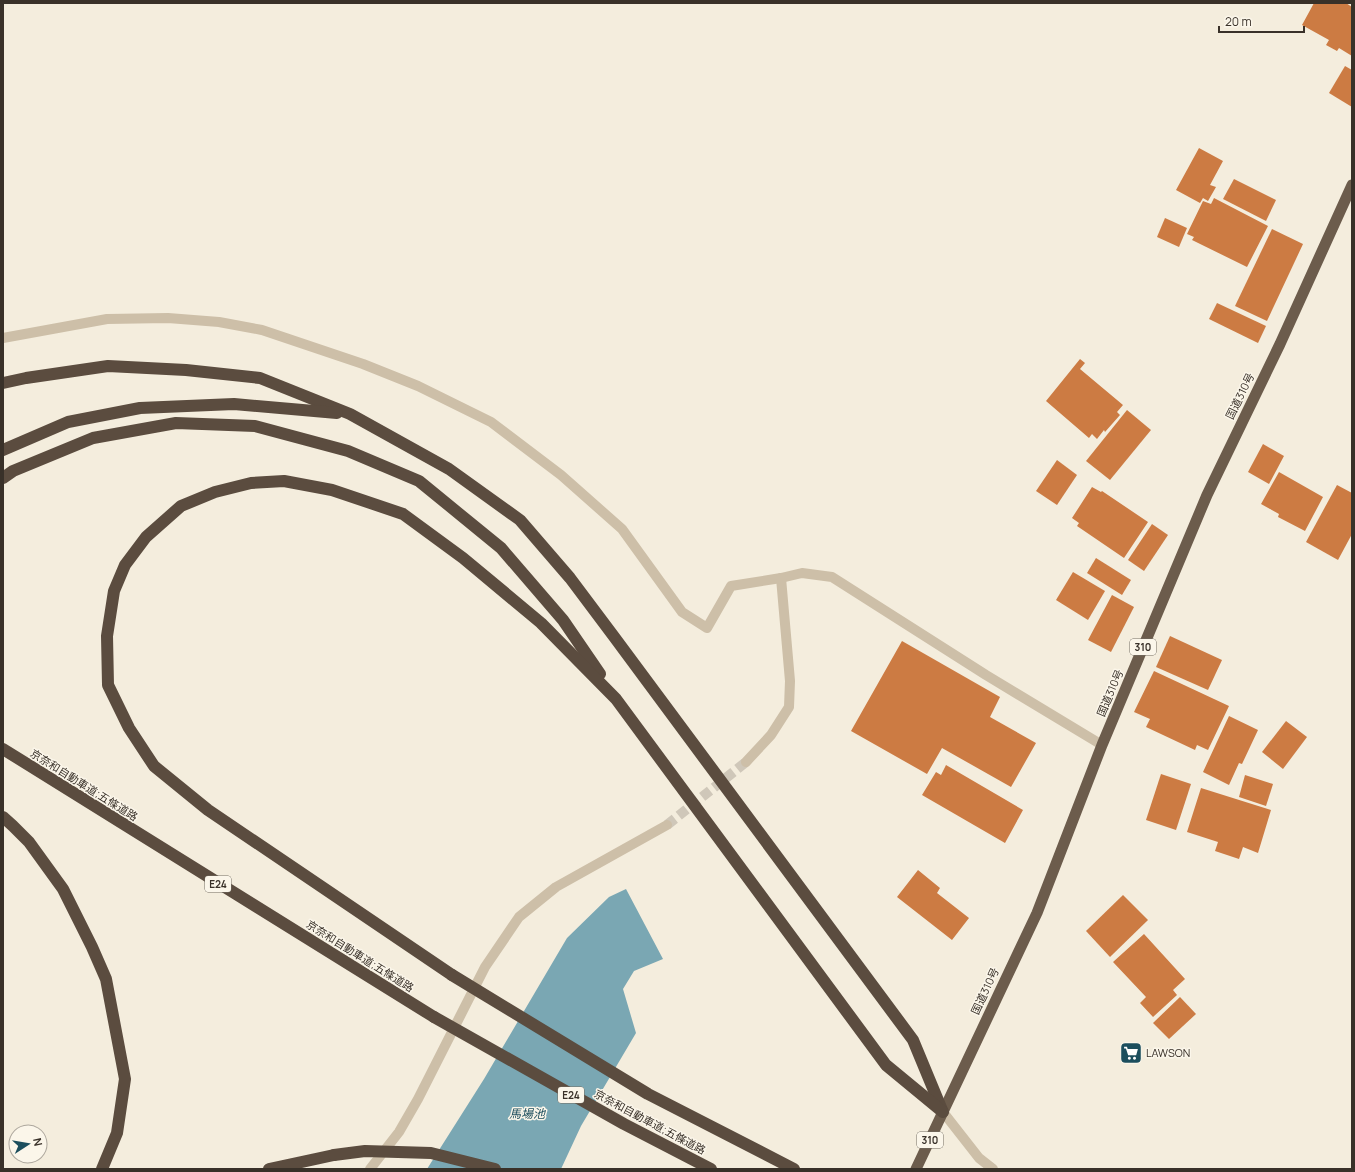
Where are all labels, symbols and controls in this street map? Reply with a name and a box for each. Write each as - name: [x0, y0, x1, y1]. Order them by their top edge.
- scale bar: [1219, 8, 1304, 34]
- text: 20 m: [1225, 13, 1252, 30]
- street label: 国道310号: [1222, 370, 1257, 422]
- road number: 310: [1130, 639, 1156, 655]
- street label: 国道310号: [1093, 667, 1126, 719]
- street label: 京奈和自動車道;五條道路: [28, 745, 141, 824]
- road number: E24: [205, 876, 231, 892]
- street label: 京奈和自動車道;五條道路: [304, 916, 417, 995]
- street label: 国道310号: [967, 965, 1002, 1017]
- supermarket icon: LAWSON: [1118, 1040, 1144, 1066]
- place label: LAWSON: [1146, 1045, 1190, 1060]
- street label: 京奈和自動車道;五條道路: [592, 1086, 709, 1157]
- road number: E24: [558, 1087, 584, 1103]
- water label: 馬場池: [509, 1105, 546, 1122]
- north arrow: [8, 1124, 48, 1164]
- road number: 310: [917, 1132, 943, 1148]
- text: N: [30, 1136, 46, 1147]

